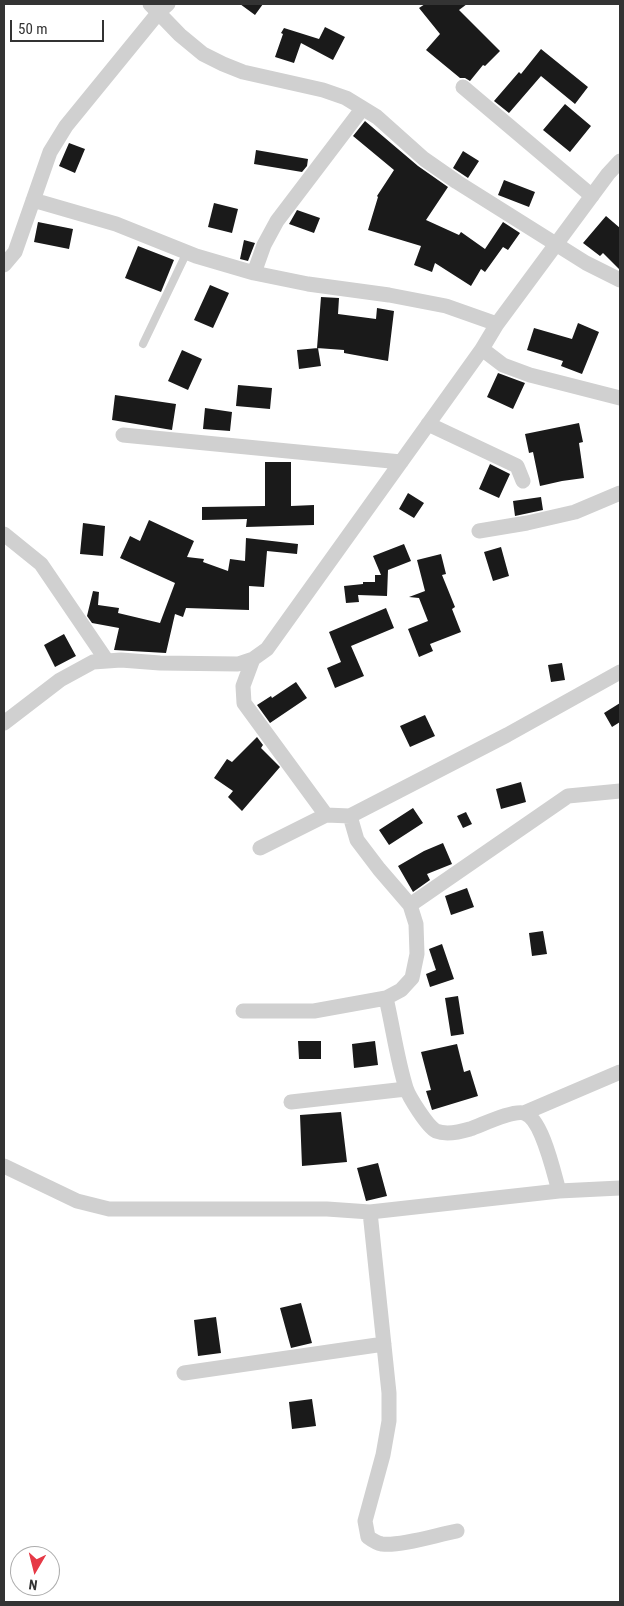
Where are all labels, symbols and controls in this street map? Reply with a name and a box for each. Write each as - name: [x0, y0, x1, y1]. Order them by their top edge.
- scale bar: [12, 10, 106, 42]
- text: 50 m: [18, 20, 48, 38]
- north arrow: [10, 1546, 60, 1596]
- text: N: [28, 1576, 38, 1593]

